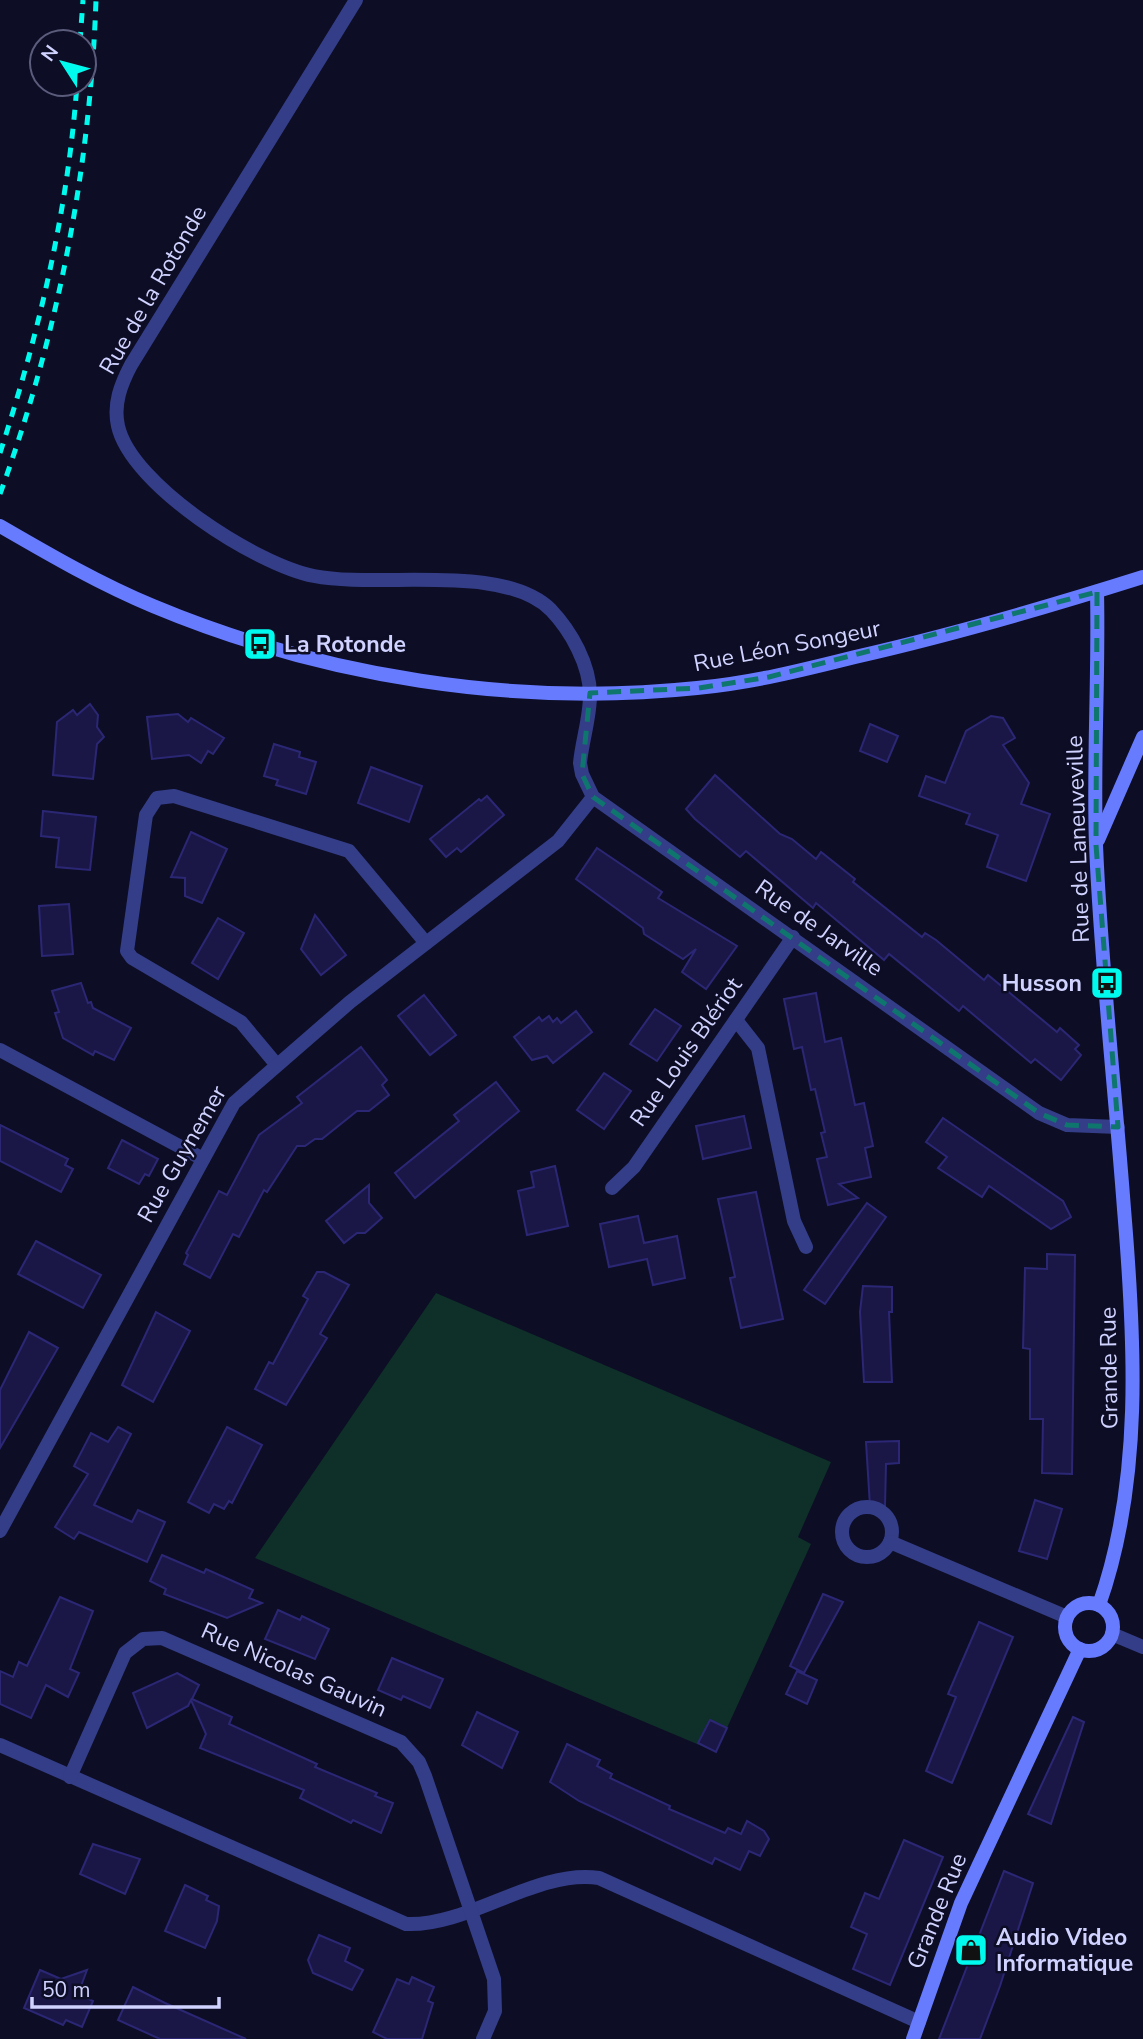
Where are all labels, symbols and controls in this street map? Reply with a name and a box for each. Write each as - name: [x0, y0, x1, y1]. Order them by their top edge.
- north arrow: [28, 28, 98, 98]
- text: N: [35, 40, 65, 67]
- street label: Rue de la Rotonde: [92, 200, 214, 380]
- street label: Rue Léon Songeur: [691, 613, 884, 679]
- bus stop icon: La Rotonde: [241, 625, 279, 663]
- place label: La Rotonde: [284, 629, 406, 660]
- street label: Rue de Laneuveville: [1059, 735, 1097, 943]
- street label: Rue de Jarville: [749, 872, 889, 984]
- bus stop icon: Husson: [1088, 964, 1126, 1002]
- place label: Husson: [1002, 968, 1082, 999]
- street label: Rue Louis Blériot: [623, 970, 750, 1133]
- street label: Rue Guynemer: [130, 1079, 234, 1228]
- street label: Grande Rue: [1092, 1307, 1126, 1429]
- street label: Rue Nicolas Gauvin: [196, 1615, 392, 1725]
- street label: Grande Rue: [900, 1849, 974, 1973]
- place label: Audio Video Informatique: [996, 1922, 1133, 1979]
- shop icon: Audio Video Informatique: [952, 1931, 990, 1969]
- scale bar: [32, 1966, 219, 2010]
- text: 50 m: [42, 1976, 91, 2004]

